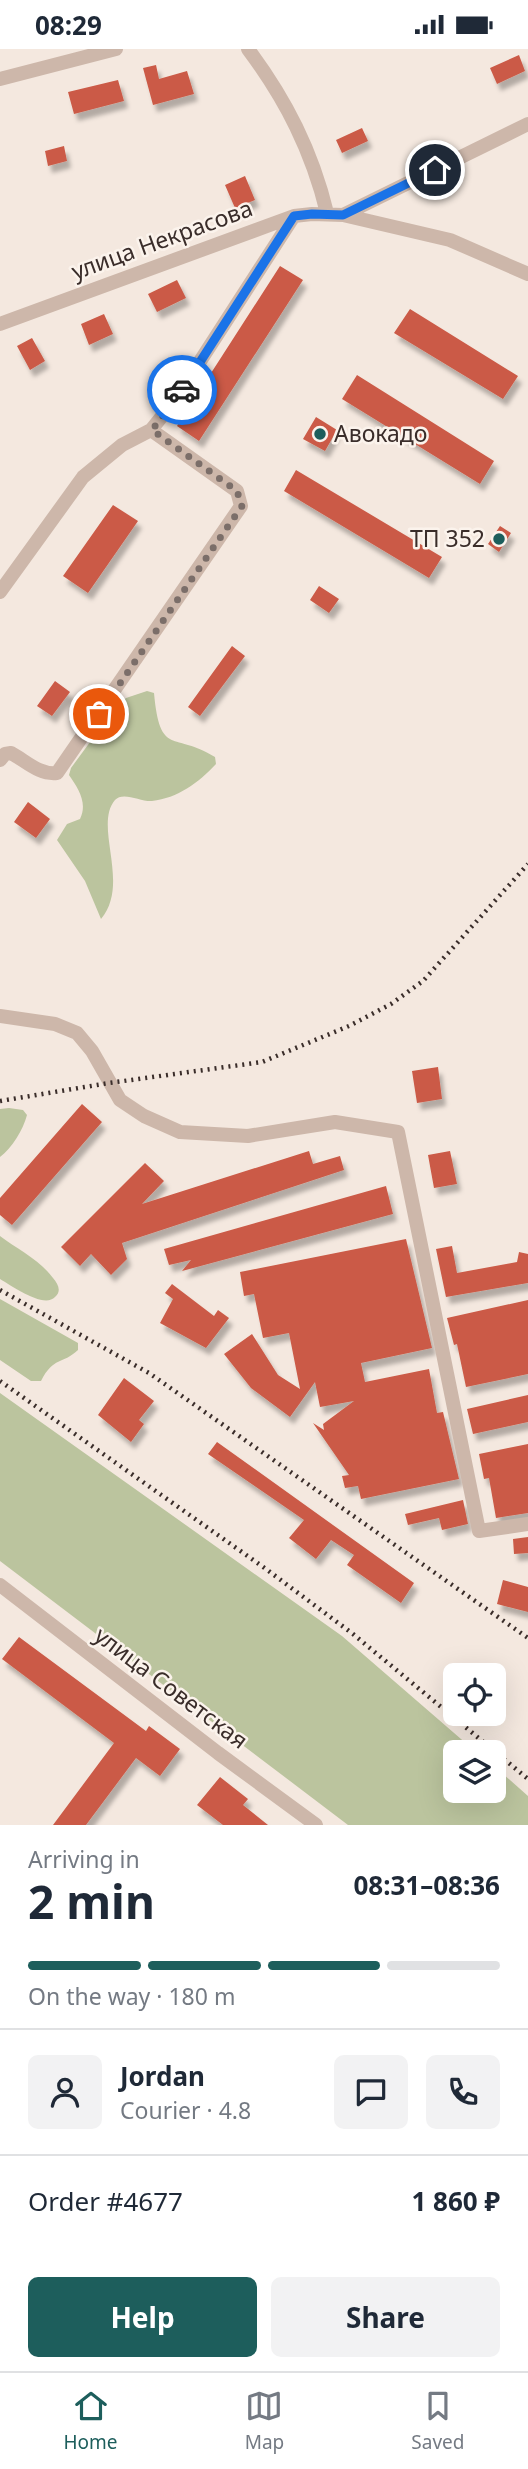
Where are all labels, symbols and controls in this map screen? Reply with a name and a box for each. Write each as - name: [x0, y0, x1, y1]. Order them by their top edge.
- text: 08:29: [35, 7, 102, 43]
- pin: [405, 140, 465, 200]
- icon: home: [416, 151, 454, 189]
- street label: улица Некрасова: [67, 191, 257, 287]
- courier: [147, 355, 217, 425]
- icon: car: [163, 371, 201, 409]
- place label: Авокадо: [334, 417, 427, 449]
- marker: Авокадо: [312, 426, 328, 442]
- place label: ТП 352: [410, 522, 485, 554]
- marker: ТП 352: [491, 531, 507, 547]
- pin: [69, 684, 129, 744]
- icon: bag: [80, 695, 118, 733]
- street label: улица Советская: [88, 1619, 255, 1756]
- map controls: [443, 1663, 506, 1803]
- button: locate: [443, 1663, 506, 1726]
- button: layers: [443, 1740, 506, 1803]
- text: Arriving in: [28, 1843, 140, 1875]
- text: 08:31–08:36: [353, 1867, 500, 1903]
- text: 2 min: [28, 1870, 155, 1932]
- text: On the way · 180 m: [28, 1980, 235, 2012]
- button: person: [28, 2055, 102, 2129]
- button: chat: [334, 2055, 408, 2129]
- button: phone: [426, 2055, 500, 2129]
- text: Jordan: [120, 2058, 205, 2094]
- text: Courier · 4.8: [120, 2094, 251, 2126]
- text: Order #4677: [28, 2183, 183, 2219]
- text: 1 860 ₽: [411, 2183, 500, 2219]
- button: Help: [28, 2277, 257, 2357]
- button: Share: [271, 2277, 500, 2357]
- tab: Home: [64, 2387, 118, 2455]
- tab: Map: [245, 2387, 284, 2455]
- tab: Saved: [411, 2387, 464, 2455]

